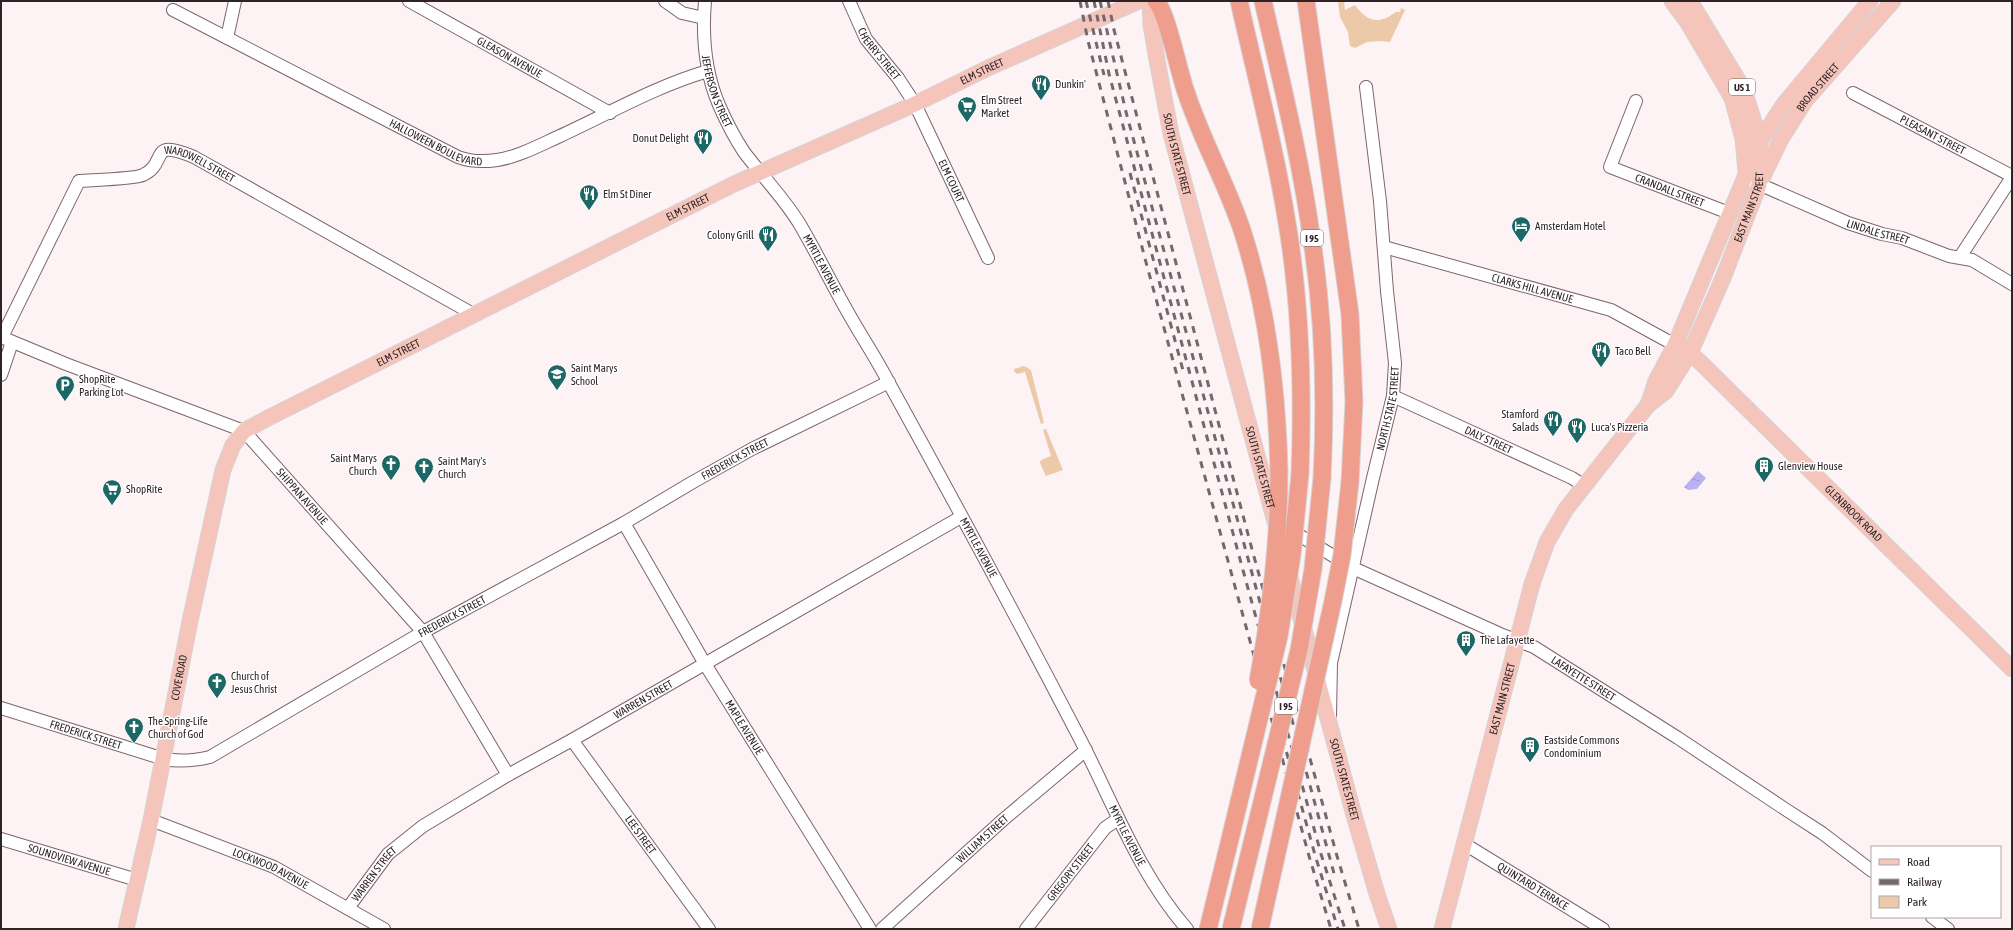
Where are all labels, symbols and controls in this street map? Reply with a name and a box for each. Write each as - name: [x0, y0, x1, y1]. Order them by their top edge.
- street label: CHERRY STREET: [856, 26, 903, 82]
- street label: GLEASON AVENUE: [475, 34, 544, 80]
- street label: JEFFERSON STREET: [700, 54, 735, 129]
- street label: ELM STREET: [958, 56, 1006, 87]
- street label: BROAD STREET: [1794, 61, 1842, 113]
- restaurant icon: Dunkin': [1030, 73, 1052, 101]
- place label: Dunkin': [1055, 78, 1086, 90]
- road number: US 1: [1729, 79, 1755, 95]
- place label: Elm Street Market: [981, 94, 1022, 119]
- supermarket icon: Elm Street Market: [956, 95, 978, 123]
- street label: SOUTH STATE STREET: [1161, 112, 1193, 197]
- street label: PLEASANT STREET: [1898, 113, 1968, 157]
- street label: HALLOWEEN BOULEVARD: [387, 117, 483, 167]
- restaurant icon: Donut Delight: [692, 127, 714, 155]
- place label: Donut Delight: [633, 132, 689, 144]
- street label: WARDWELL STREET: [164, 143, 237, 185]
- street label: ELM COURT: [936, 157, 967, 204]
- street label: CRANDALL STREET: [1633, 171, 1706, 209]
- street label: EAST MAIN STREET: [1731, 172, 1765, 244]
- restaurant icon: Elm St Diner: [578, 183, 600, 211]
- place label: Elm St Diner: [603, 188, 652, 200]
- street label: ELM STREET: [664, 191, 712, 223]
- hotel icon: Amsterdam Hotel: [1510, 215, 1532, 243]
- street label: LINDALE STREET: [1845, 217, 1911, 246]
- place label: Amsterdam Hotel: [1535, 220, 1606, 232]
- restaurant icon: Colony Grill: [757, 224, 779, 252]
- place label: Colony Grill: [707, 229, 754, 241]
- road number: I 95: [1301, 230, 1323, 246]
- street label: MYRTLE AVENUE: [801, 232, 843, 296]
- street label: CLARKS HILL AVENUE: [1490, 271, 1575, 305]
- street label: ELM STREET: [375, 337, 422, 368]
- restaurant icon: Taco Bell: [1590, 340, 1612, 368]
- place label: Taco Bell: [1615, 345, 1651, 357]
- place label: Saint Marys School: [571, 362, 618, 387]
- school or university icon: Saint Marys School: [546, 363, 568, 391]
- street label: NORTH STATE STREET: [1374, 366, 1401, 452]
- place label: ShopRite Parking Lot: [79, 373, 124, 398]
- parking icon: ShopRite Parking Lot: [54, 374, 76, 402]
- place label: Stamford Salads: [1502, 408, 1539, 433]
- restaurant icon: Stamford Salads: [1542, 409, 1564, 437]
- restaurant icon: Luca's Pizzeria: [1566, 416, 1588, 444]
- place label: Luca's Pizzeria: [1591, 421, 1648, 433]
- street label: DALY STREET: [1463, 424, 1514, 456]
- street label: SOUTH STATE STREET: [1244, 425, 1277, 510]
- street label: FREDERICK STREET: [699, 436, 771, 482]
- place label: Saint Marys Church: [331, 452, 377, 477]
- church icon: Saint Marys Church: [380, 453, 402, 481]
- place label: Saint Mary's Church: [438, 455, 486, 480]
- building icon: Glenview House: [1753, 455, 1775, 483]
- church icon: Saint Mary's Church: [413, 456, 435, 484]
- place label: Glenview House: [1778, 460, 1843, 472]
- street label: SHIPPAN AVENUE: [274, 466, 330, 527]
- supermarket icon: ShopRite: [101, 478, 123, 506]
- place label: ShopRite: [126, 483, 162, 495]
- street label: GLENBROOK ROAD: [1823, 483, 1885, 544]
- street label: MYRTLE AVENUE: [958, 516, 1000, 580]
- street label: FREDERICK STREET: [416, 593, 488, 639]
- building icon: The Lafayette: [1455, 629, 1477, 657]
- place label: The Lafayette: [1480, 634, 1535, 646]
- street label: COVE ROAD: [169, 654, 189, 701]
- street label: LAFAYETTE STREET: [1549, 654, 1618, 703]
- street label: EAST MAIN STREET: [1487, 661, 1517, 736]
- place label: Church of Jesus Christ: [231, 670, 277, 695]
- church icon: Church of Jesus Christ: [206, 671, 228, 699]
- street label: WARREN STREET: [611, 678, 675, 721]
- street label: MAPLE AVENUE: [723, 698, 766, 757]
- road number: I 95: [1275, 698, 1297, 714]
- place label: The Spring-Life Church of God: [148, 715, 208, 740]
- church icon: The Spring-Life Church of God: [123, 716, 145, 744]
- street label: FREDERICK STREET: [48, 718, 124, 752]
- place label: Eastside Commons Condominium: [1544, 734, 1619, 759]
- building icon: Eastside Commons Condominium: [1519, 735, 1541, 763]
- street label: SOUTH STATE STREET: [1328, 737, 1361, 822]
- street label: MYRTLE AVENUE: [1107, 803, 1148, 868]
- street label: WILLIAM STREET: [954, 812, 1011, 865]
- street label: LEE STREET: [623, 813, 659, 856]
- street label: SOUNDVIEW AVENUE: [26, 841, 112, 878]
- street label: GREGORY STREET: [1044, 841, 1097, 903]
- street label: WARREN STREET: [349, 844, 399, 904]
- street label: LOCKWOOD AVENUE: [231, 846, 311, 891]
- legend: [1871, 846, 2001, 918]
- text: Road: [1907, 855, 1930, 869]
- street label: QUINTARD TERRACE: [1495, 860, 1571, 912]
- text: Railway: [1907, 875, 1942, 889]
- text: Park: [1907, 895, 1928, 909]

